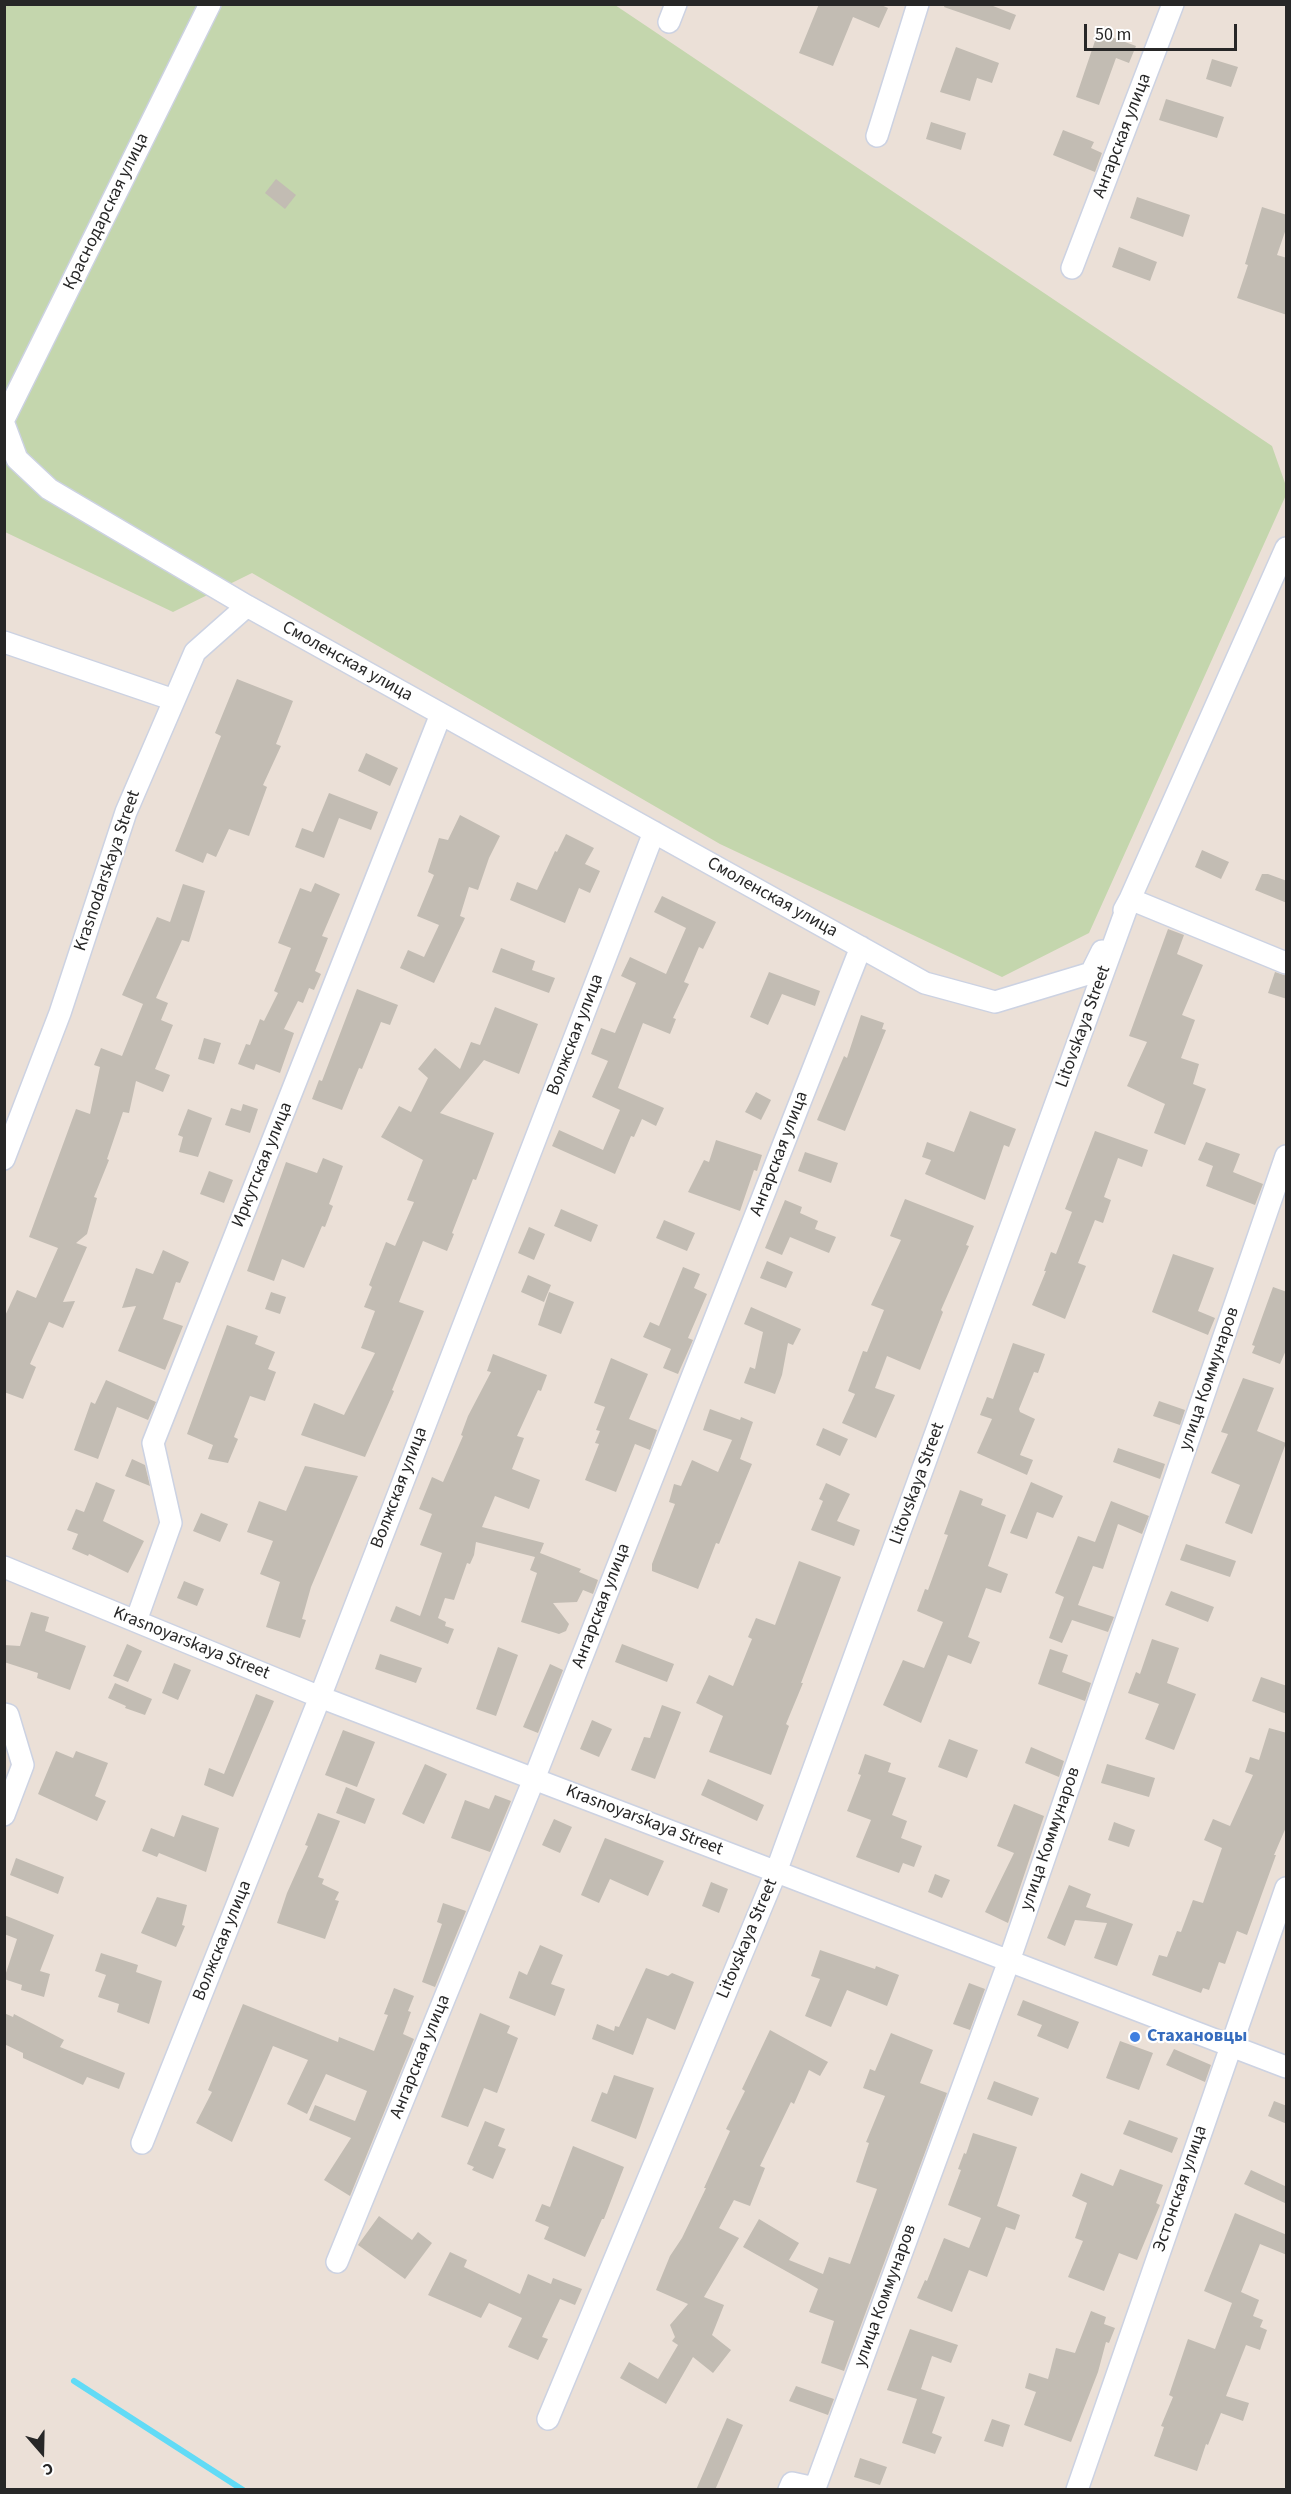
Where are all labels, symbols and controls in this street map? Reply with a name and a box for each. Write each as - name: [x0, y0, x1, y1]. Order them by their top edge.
- scale bar: [1087, 12, 1240, 50]
- text: 50 m: [1095, 22, 1131, 47]
- street label: Ангарская улица: [1089, 71, 1157, 201]
- street label: Краснодарская улица: [60, 130, 154, 294]
- street label: Смоленская улица: [278, 617, 416, 707]
- street label: Krasnodarskaya Street: [70, 788, 146, 954]
- street label: Смоленская улица: [703, 853, 841, 943]
- street label: Litovskaya Street: [1052, 963, 1116, 1091]
- street label: Волжская улица: [543, 971, 609, 1099]
- street label: Ангарская улица: [746, 1089, 814, 1219]
- street label: Иркутская улица: [228, 1099, 298, 1231]
- street label: улица Коммунаров: [1175, 1305, 1245, 1453]
- street label: Litovskaya Street: [886, 1420, 950, 1548]
- street label: Волжская улица: [367, 1424, 433, 1552]
- street label: Ангарская улица: [568, 1541, 636, 1671]
- street label: Krasnoyarskaya Street: [110, 1603, 272, 1685]
- street label: улица Коммунаров: [1016, 1765, 1086, 1913]
- street label: Krasnoyarskaya Street: [562, 1781, 726, 1861]
- street label: Litovskaya Street: [713, 1876, 783, 2002]
- street label: Волжская улица: [189, 1878, 257, 2004]
- street label: Ангарская улица: [386, 1992, 456, 2122]
- place label: Стахановцы: [1147, 2026, 1247, 2048]
- marker: Стахановцы: [1128, 2030, 1142, 2044]
- street label: Эстонская улица: [1149, 2123, 1213, 2255]
- street label: улица Коммунаров: [850, 2222, 922, 2370]
- north arrow: [12, 2422, 72, 2482]
- text: С: [40, 2457, 56, 2481]

